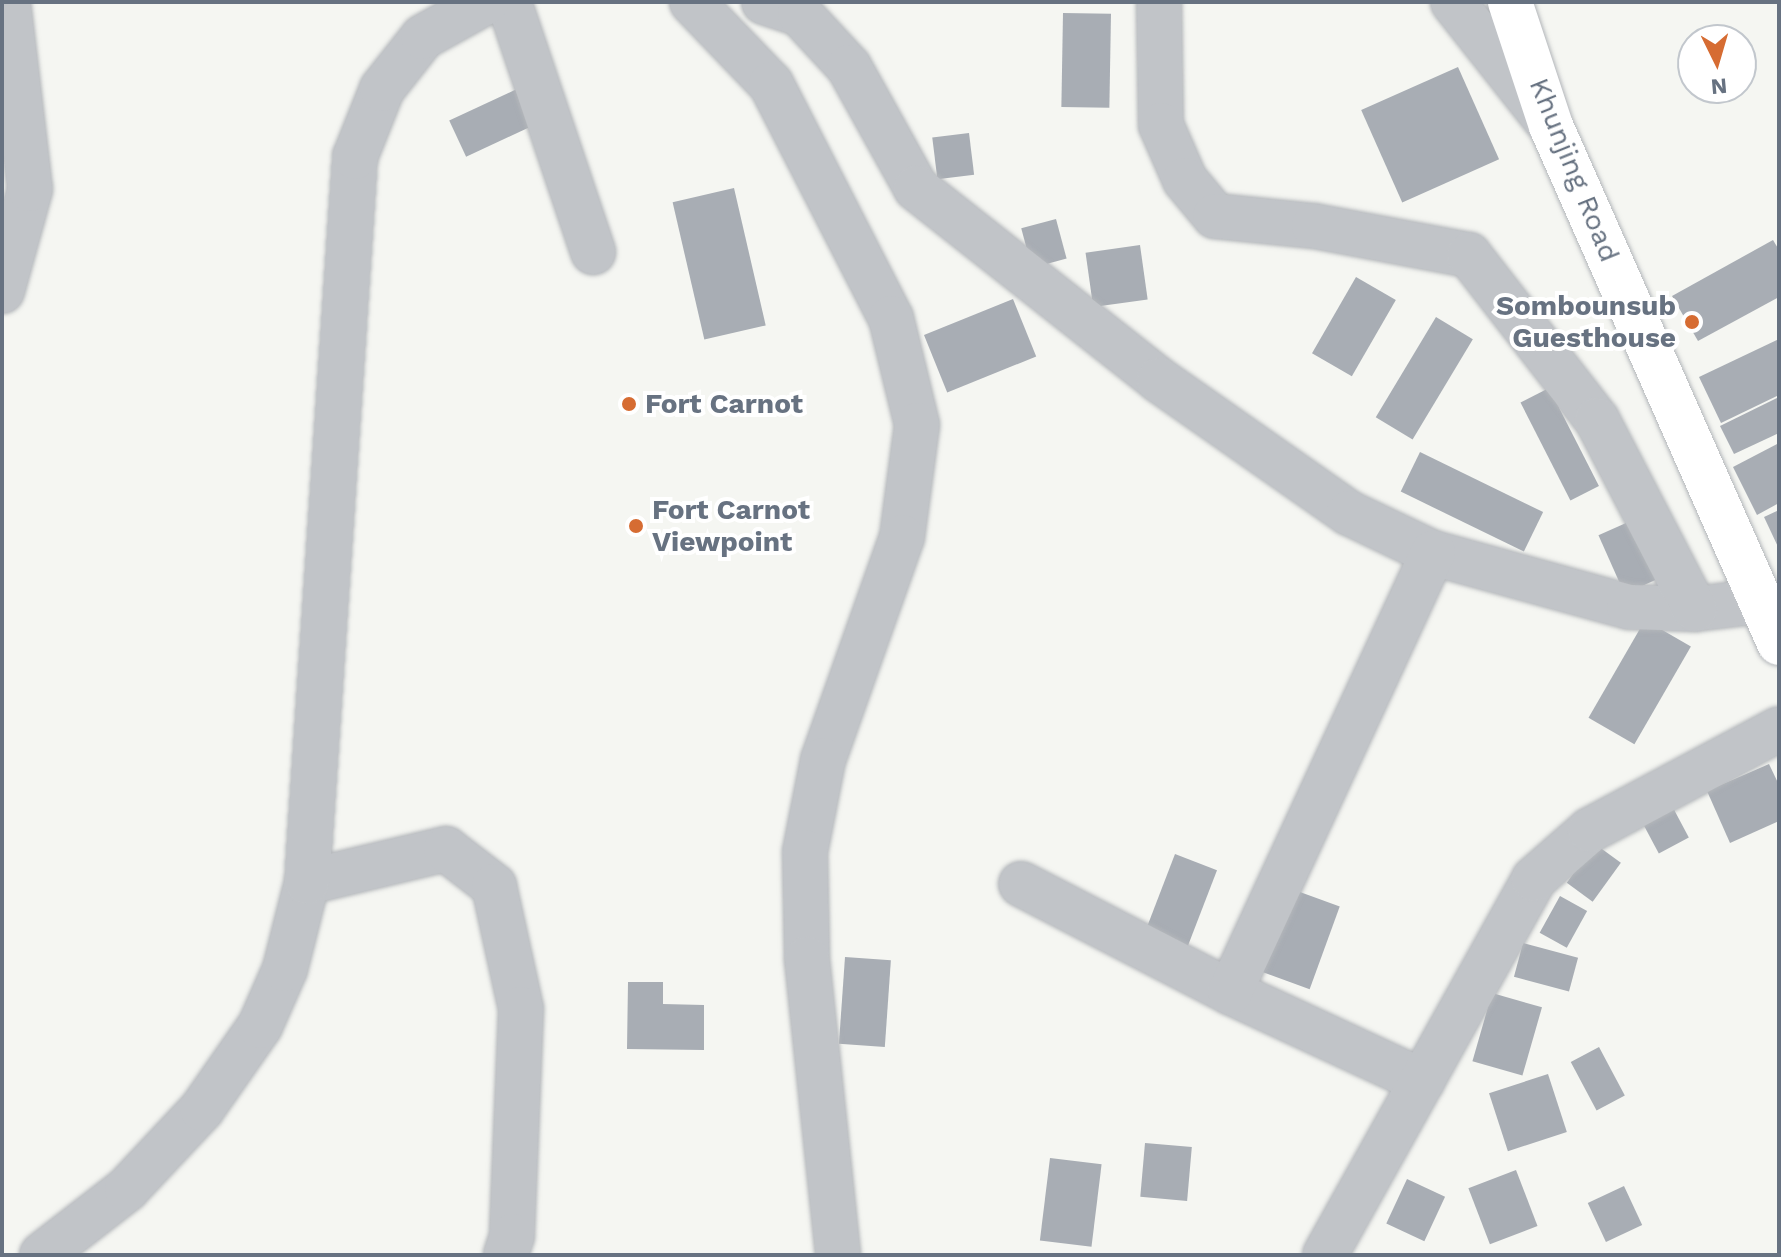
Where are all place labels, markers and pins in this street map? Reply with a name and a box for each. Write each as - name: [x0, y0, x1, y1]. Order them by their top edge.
- place label: Sombounsub Guesthouse: [1496, 289, 1676, 355]
- marker: Sombounsub Guesthouse: [1683, 313, 1701, 331]
- place label: Fort Carnot: [645, 387, 803, 421]
- marker: Fort Carnot: [620, 395, 638, 413]
- place label: Fort Carnot Viewpoint: [652, 493, 810, 559]
- marker: Fort Carnot Viewpoint: [627, 517, 645, 535]

